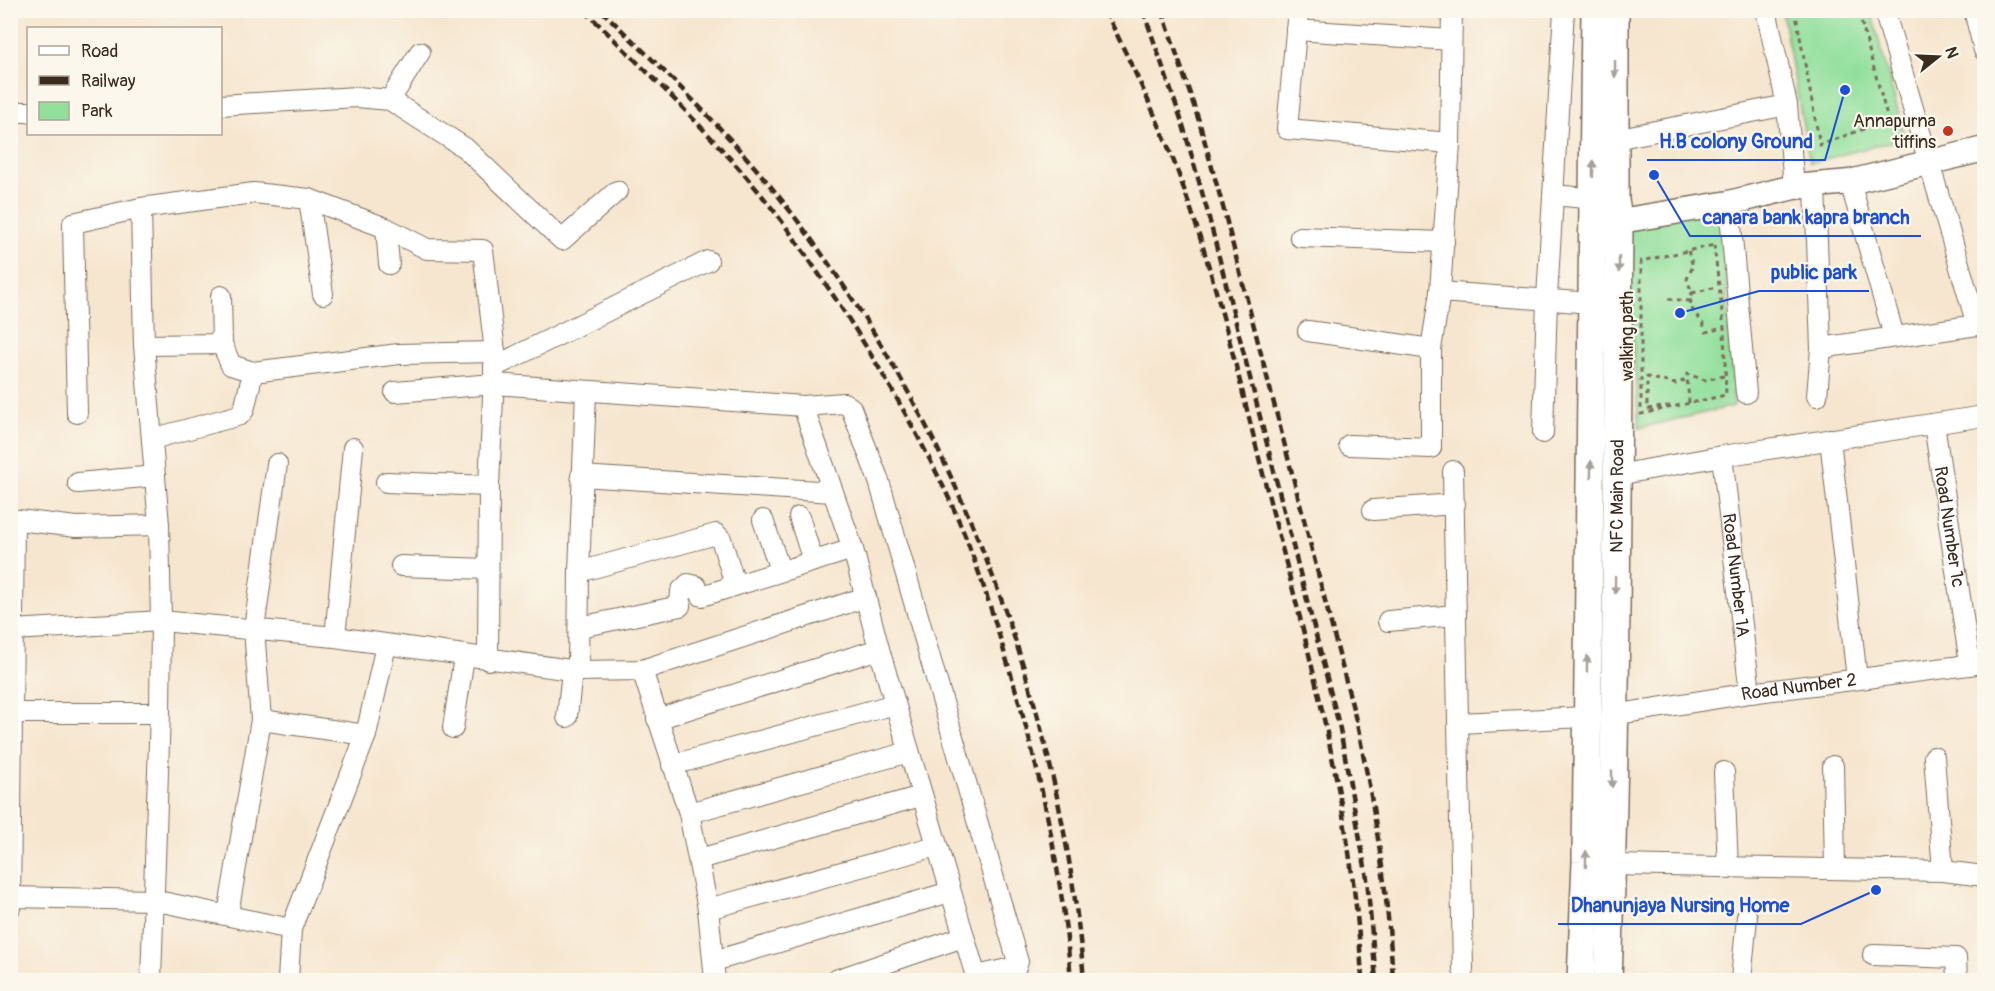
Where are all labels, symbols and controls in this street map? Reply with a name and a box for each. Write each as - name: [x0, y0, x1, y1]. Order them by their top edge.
- legend: [27, 27, 222, 135]
- north arrow: [1908, 27, 1968, 87]
- text: Road: [81, 40, 118, 63]
- text: N: [1940, 44, 1963, 61]
- one-way arrow: [1610, 59, 1620, 78]
- text: Railway: [81, 70, 136, 93]
- text: Park: [81, 100, 113, 123]
- place label: Annapurna tiffins: [1853, 110, 1936, 154]
- callout: H.B colony Ground: [1647, 122, 1825, 160]
- marker: Annapurna tiffins: [1941, 124, 1955, 138]
- text: H.B colony Ground: [1659, 129, 1813, 154]
- one-way arrow: [1589, 160, 1598, 179]
- callout: canara bank kapra branch: [1690, 198, 1921, 236]
- text: canara bank kapra branch: [1701, 205, 1910, 230]
- callout: public park: [1759, 253, 1869, 291]
- one-way arrow: [1614, 254, 1624, 273]
- text: public park: [1771, 260, 1858, 285]
- street label: walking path: [1616, 291, 1639, 381]
- street label: NFC Main Road: [1605, 439, 1629, 553]
- one-way arrow: [1587, 460, 1596, 479]
- street label: Road Number 1c: [1929, 465, 1970, 589]
- street label: Road Number 1A: [1717, 512, 1755, 639]
- one-way arrow: [1610, 575, 1620, 594]
- one-way arrow: [1583, 655, 1592, 674]
- street label: Road Number 2: [1740, 668, 1858, 706]
- one-way arrow: [1607, 770, 1617, 789]
- one-way arrow: [1581, 850, 1591, 869]
- callout: Dhanunjaya Nursing Home: [1558, 886, 1801, 924]
- text: Dhanunjaya Nursing Home: [1571, 893, 1790, 918]

